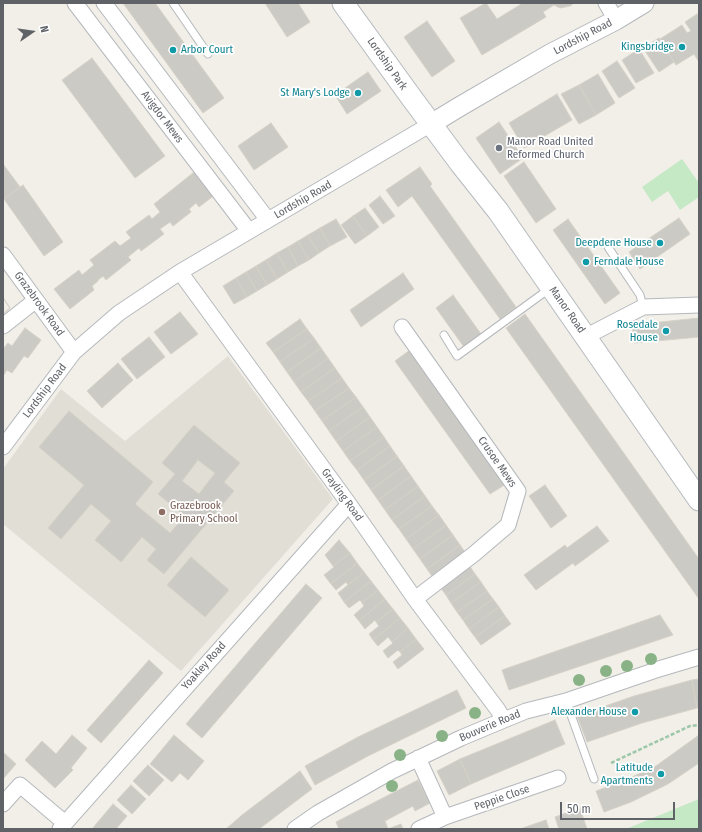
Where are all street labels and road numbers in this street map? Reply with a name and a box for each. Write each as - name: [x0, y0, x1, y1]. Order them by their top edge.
- street label: Lordship Road: [551, 16, 615, 58]
- street label: Lordship Park: [364, 35, 410, 93]
- street label: Avigdor Mews: [138, 88, 186, 146]
- street label: Lordship Road: [272, 178, 334, 222]
- street label: Grazebrook Road: [11, 269, 67, 339]
- street label: Manor Road: [546, 284, 588, 336]
- street label: Lordship Road: [20, 361, 70, 421]
- street label: Crusoe Mews: [475, 434, 519, 490]
- street label: Grayling Road: [318, 466, 366, 524]
- street label: Yoakley Road: [179, 639, 229, 693]
- street label: Bouverie Road: [457, 707, 523, 745]
- street label: Peppie Close: [473, 782, 531, 814]

